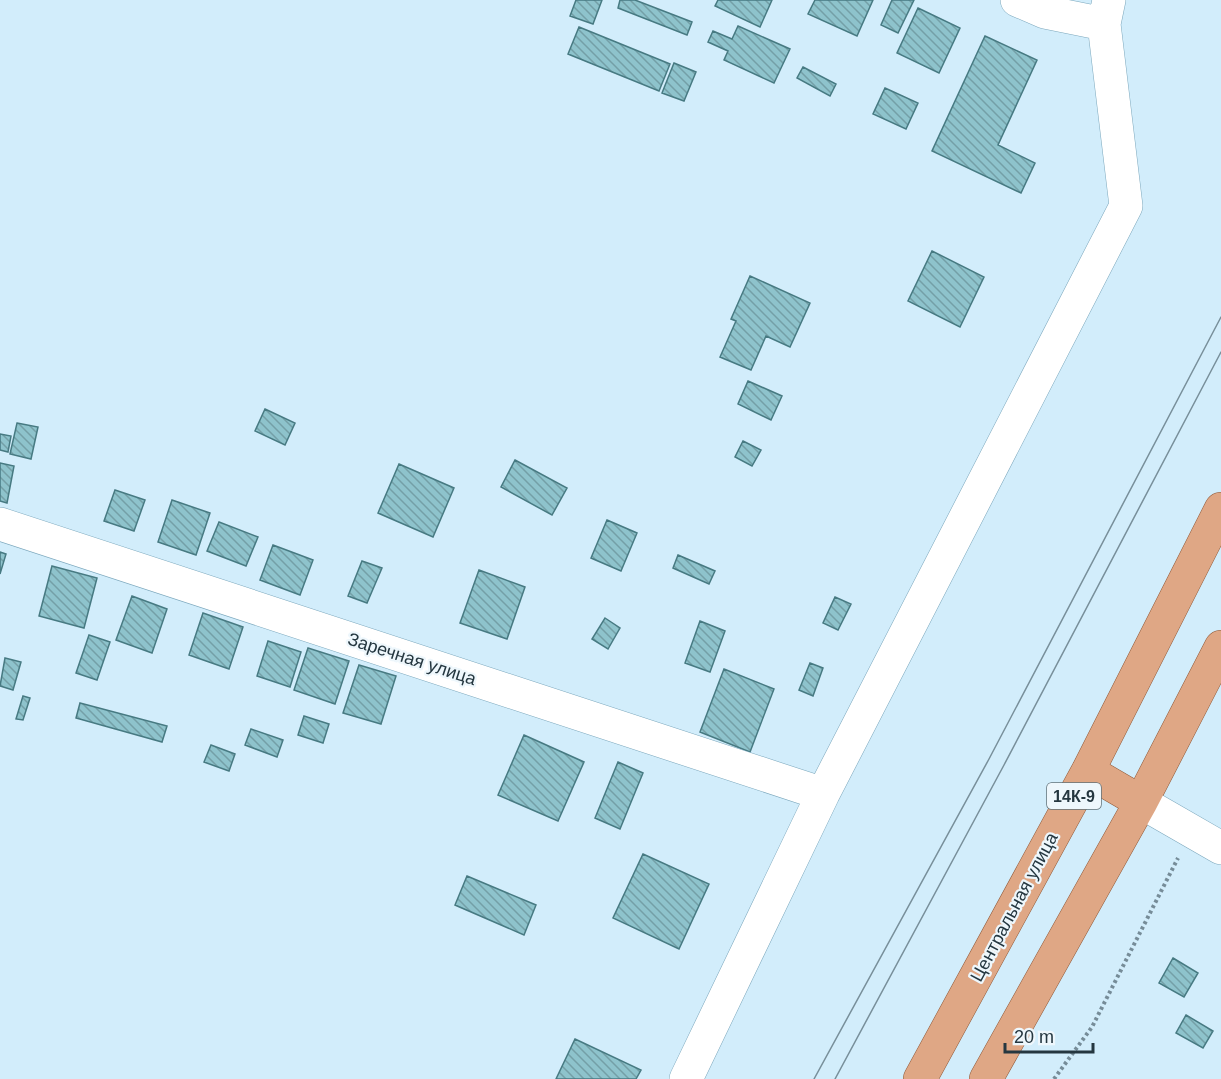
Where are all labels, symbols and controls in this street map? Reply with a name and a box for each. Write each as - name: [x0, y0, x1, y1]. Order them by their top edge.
- street label: Заречная улица: [345, 629, 480, 689]
- road number: 14К-9: [1047, 783, 1101, 809]
- street label: Центральная улица: [966, 828, 1062, 985]
- scale bar: [1005, 1016, 1094, 1054]
- text: 20 m: [1014, 1027, 1054, 1047]

